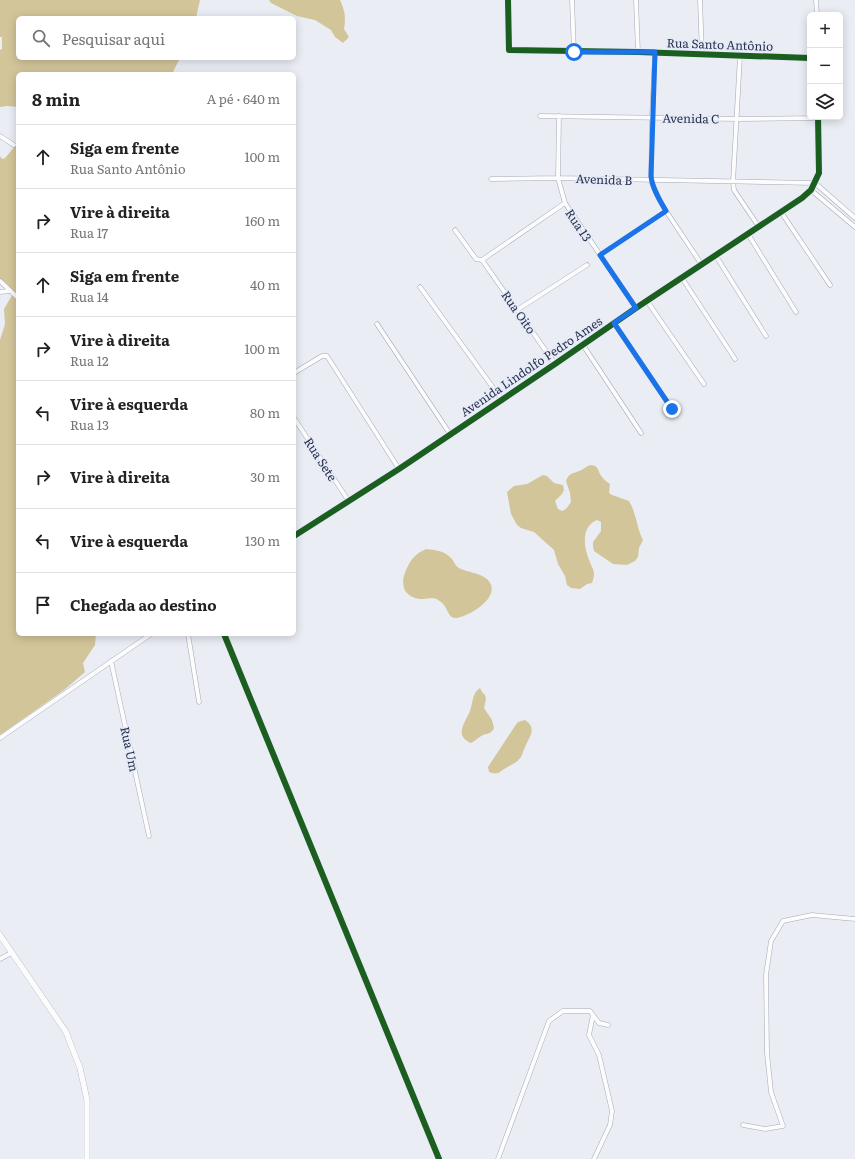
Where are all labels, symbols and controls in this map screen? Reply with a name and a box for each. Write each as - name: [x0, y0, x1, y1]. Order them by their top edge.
- map controls: [807, 12, 843, 120]
- button: +: [807, 12, 843, 48]
- search box: [16, 16, 296, 60]
- icon: search: [30, 27, 52, 49]
- text: Pesquisar aqui: [62, 27, 165, 50]
- street label: Rua Santo Antônio: [666, 33, 774, 55]
- route start: [565, 43, 583, 61]
- button: −: [807, 48, 843, 84]
- button: layers: [807, 84, 843, 120]
- text: 8 min: [32, 86, 80, 111]
- text: A pé · 640 m: [207, 89, 280, 108]
- street label: Avenida C: [662, 109, 720, 127]
- text: Siga em frente: [70, 136, 179, 159]
- icon: ahead: [32, 146, 54, 168]
- text: 100 m: [244, 147, 280, 166]
- text: Rua Santo Antônio: [70, 159, 186, 178]
- street label: Avenida B: [575, 169, 633, 189]
- text: Vire à direita: [70, 200, 170, 223]
- street label: Rua 13: [561, 205, 597, 245]
- icon: right: [32, 210, 54, 232]
- text: 160 m: [245, 211, 280, 230]
- text: Rua 17: [70, 223, 108, 242]
- text: Siga em frente: [70, 264, 179, 287]
- icon: ahead: [32, 274, 54, 296]
- text: 40 m: [250, 275, 280, 294]
- text: Rua 14: [70, 287, 109, 306]
- street label: Rua Oito: [498, 287, 540, 337]
- street label: Avenida Lindolfo Pedro Ames: [456, 311, 606, 420]
- text: Vire à direita: [70, 328, 170, 351]
- icon: right: [32, 338, 54, 360]
- text: 100 m: [244, 339, 280, 358]
- text: Rua 12: [70, 351, 109, 370]
- text: Vire à esquerda: [70, 392, 188, 415]
- route end: [663, 400, 681, 418]
- icon: left: [32, 402, 54, 424]
- text: 80 m: [250, 403, 280, 422]
- text: Rua 13: [70, 415, 109, 434]
- street label: Rua Sete: [300, 434, 342, 484]
- text: Vire à direita: [70, 465, 170, 488]
- icon: right: [32, 466, 54, 488]
- text: 30 m: [250, 467, 280, 486]
- text: Vire à esquerda: [70, 529, 188, 552]
- icon: left: [32, 530, 54, 552]
- text: 130 m: [245, 531, 280, 550]
- text: Chegada ao destino: [70, 593, 217, 616]
- icon: arrive: [32, 594, 54, 616]
- street label: Rua Um: [116, 725, 144, 774]

